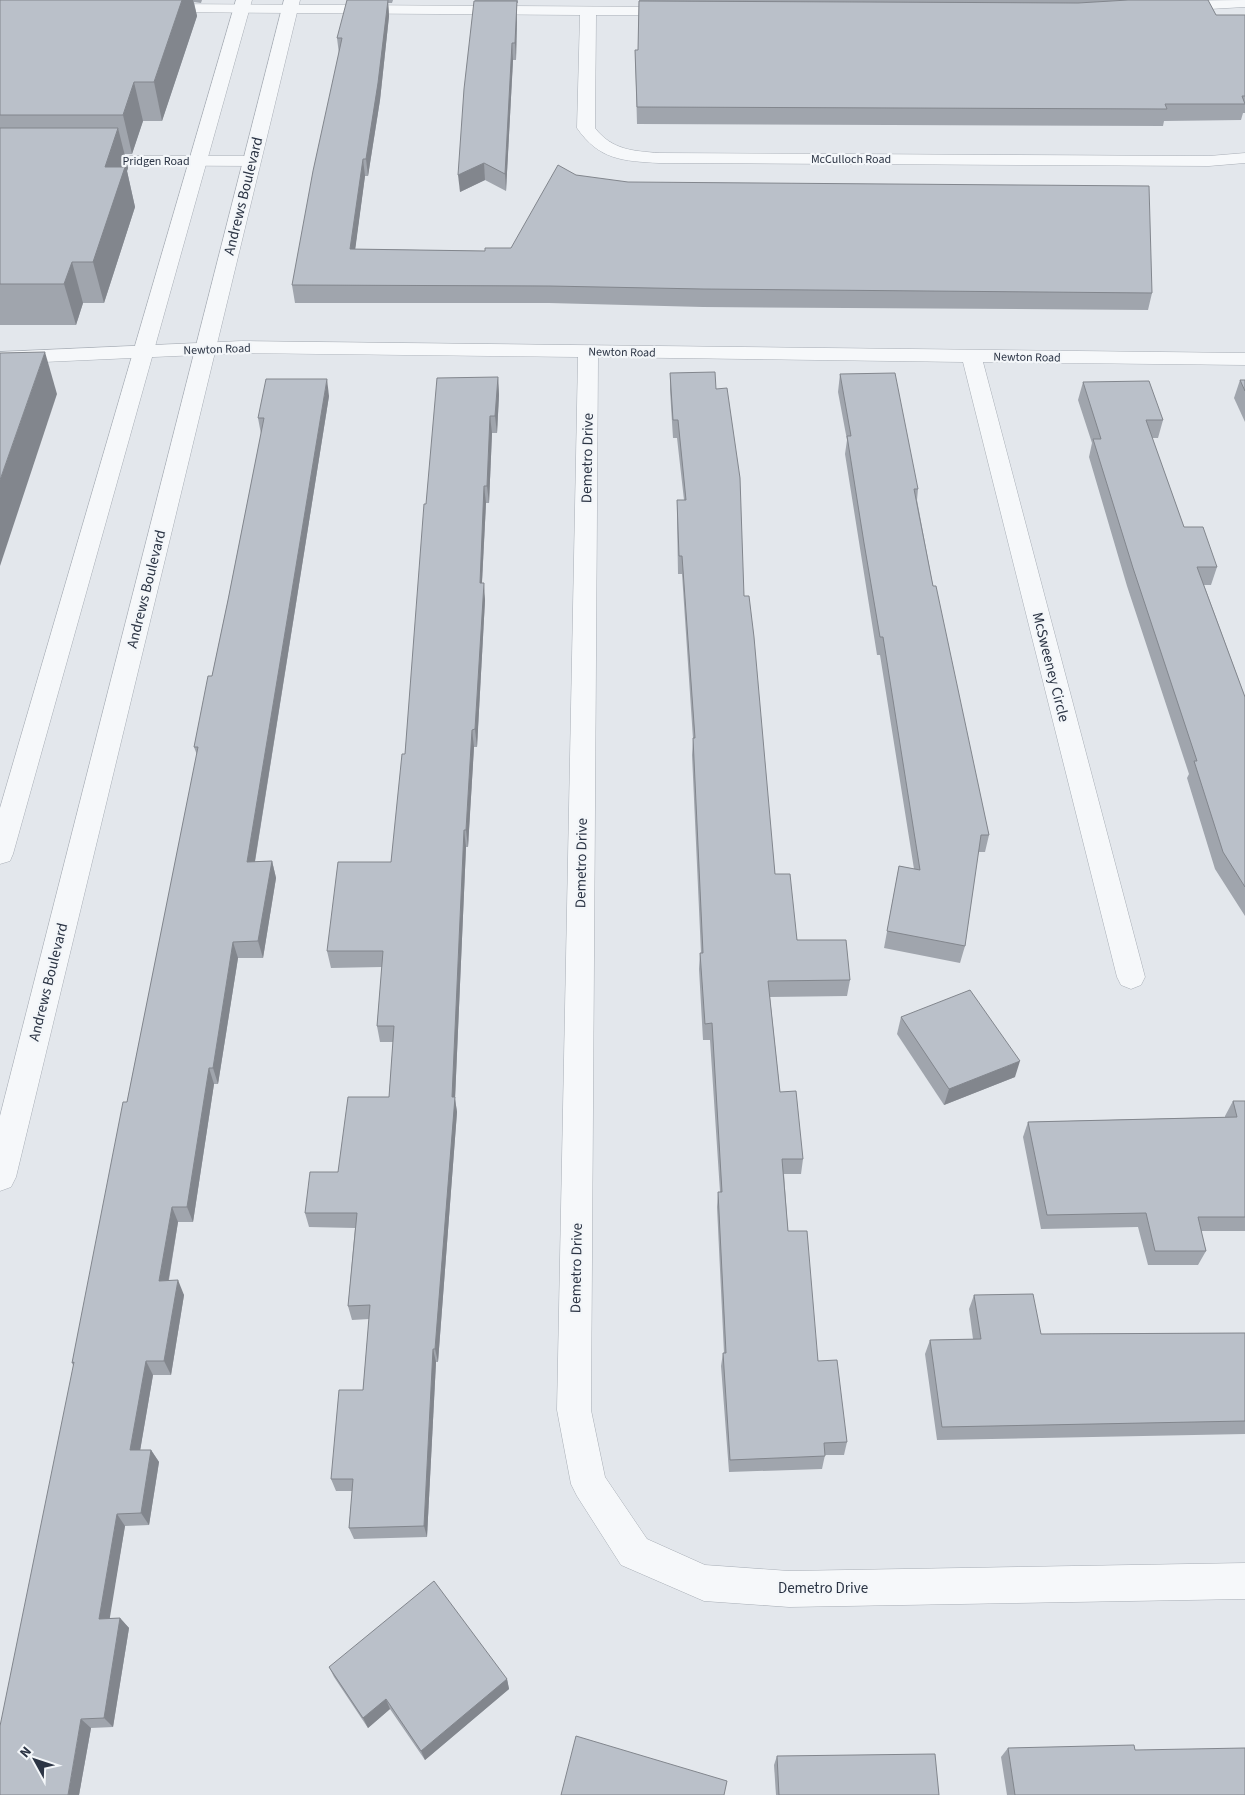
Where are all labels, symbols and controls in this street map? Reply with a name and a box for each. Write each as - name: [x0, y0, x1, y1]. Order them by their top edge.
- street label: Andrews Boulevard: [219, 135, 268, 258]
- street label: McCulloch Road: [811, 151, 891, 168]
- street label: Pridgen Road: [122, 153, 190, 170]
- street label: Newton Road: [183, 340, 251, 359]
- street label: Newton Road: [588, 343, 656, 362]
- street label: Newton Road: [993, 348, 1061, 367]
- street label: Demetro Drive: [576, 413, 599, 503]
- street label: Andrews Boulevard: [122, 528, 171, 651]
- street label: McSweeney Circle: [1027, 610, 1074, 724]
- street label: Demetro Drive: [570, 818, 593, 908]
- street label: Andrews Boulevard: [24, 921, 73, 1044]
- street label: Demetro Drive: [565, 1223, 588, 1313]
- street label: Demetro Drive: [778, 1578, 868, 1599]
- north arrow: [10, 1735, 60, 1785]
- text: N: [15, 1742, 36, 1762]

